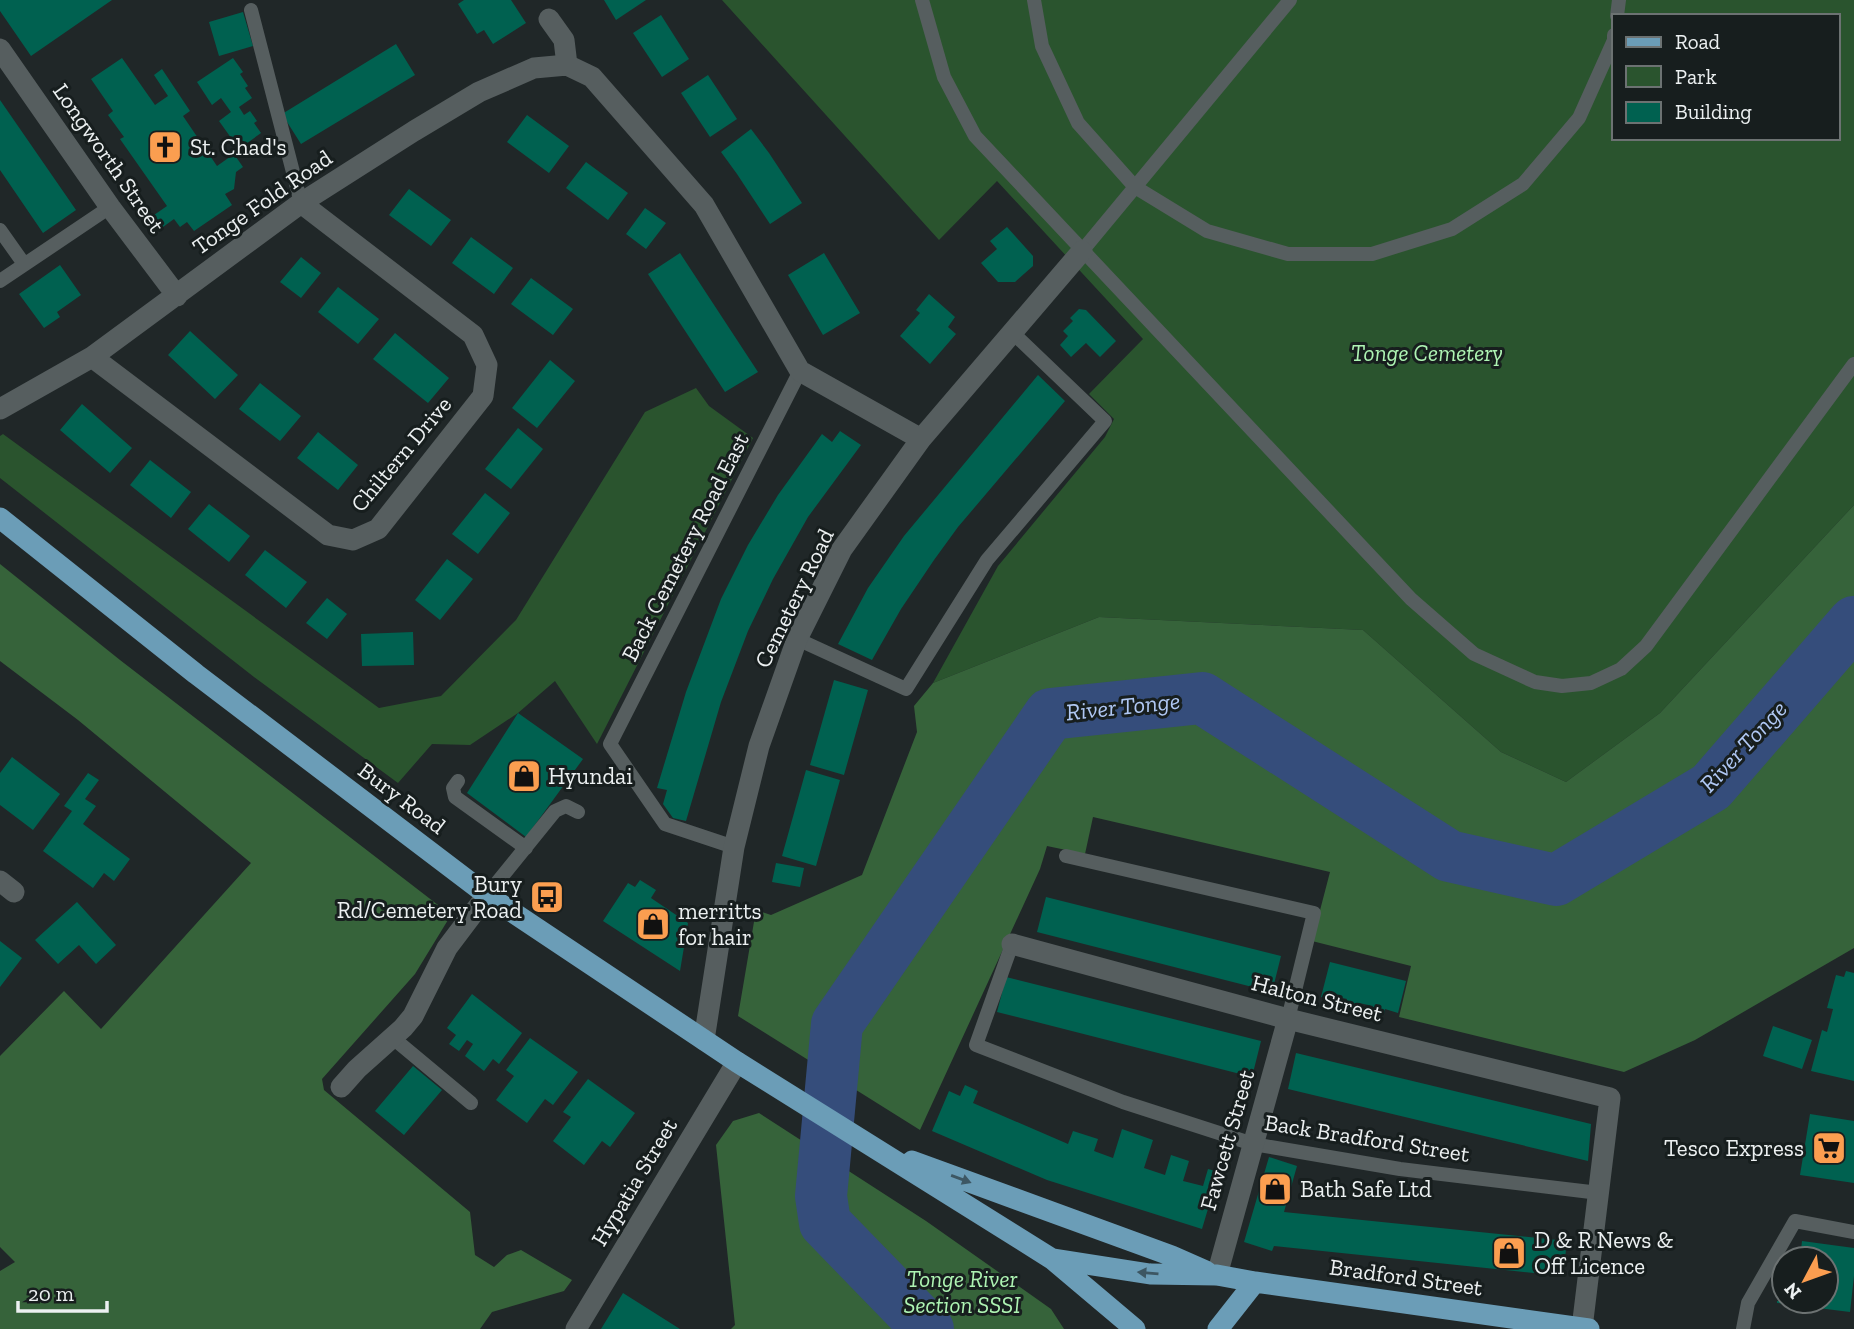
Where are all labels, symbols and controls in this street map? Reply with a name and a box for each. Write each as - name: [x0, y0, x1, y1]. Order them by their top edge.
- legend: [1612, 14, 1840, 140]
- text: Road: [1675, 29, 1721, 54]
- text: Park: [1675, 64, 1717, 89]
- street label: Longworth Street: [47, 78, 171, 238]
- text: Building: [1675, 99, 1752, 124]
- church icon: St. Chad's: [146, 128, 184, 166]
- place label: St. Chad's: [190, 133, 287, 161]
- street label: Tonge Fold Road: [187, 143, 337, 261]
- park label: Tonge Cemetery: [1351, 339, 1503, 367]
- street label: Chiltern Drive: [345, 391, 457, 517]
- street label: Back Cemetery Road East: [615, 428, 755, 666]
- street label: Cemetery Road: [748, 524, 840, 672]
- water label: River Tonge: [1064, 686, 1182, 726]
- water label: River Tonge: [1693, 694, 1793, 798]
- street label: Bury Road: [353, 756, 452, 840]
- shop icon: Hyundai: [505, 757, 543, 795]
- place label: Hyundai: [548, 762, 633, 790]
- place label: Bury Rd/Cemetery Road: [337, 870, 522, 924]
- bus stop icon: Bury Rd/Cemetery Road: [528, 878, 566, 916]
- place label: merritts for hair: [678, 897, 762, 951]
- shop icon: merritts for hair: [634, 905, 672, 943]
- street label: Halton Street: [1249, 968, 1386, 1028]
- street label: Fawcett Street: [1194, 1066, 1261, 1214]
- street label: Back Bradford Street: [1262, 1108, 1472, 1168]
- street label: Hypatia Street: [585, 1113, 683, 1251]
- supermarket icon: Tesco Express: [1810, 1129, 1848, 1167]
- place label: Tesco Express: [1664, 1134, 1804, 1162]
- shop icon: Bath Safe Ltd: [1256, 1170, 1294, 1208]
- one-way arrow: [951, 1174, 972, 1185]
- place label: Bath Safe Ltd: [1300, 1175, 1432, 1203]
- place label: D & R News & Off Licence: [1534, 1226, 1674, 1280]
- shop icon: D & R News & Off Licence: [1490, 1234, 1528, 1272]
- north arrow: [1770, 1245, 1840, 1315]
- street label: Bradford Street: [1328, 1252, 1485, 1302]
- park label: Tonge River Section SSSI: [903, 1265, 1021, 1319]
- one-way arrow: [1137, 1267, 1159, 1278]
- scale bar: [18, 1270, 107, 1314]
- text: N: [1779, 1278, 1806, 1304]
- text: 20 m: [28, 1281, 74, 1306]

